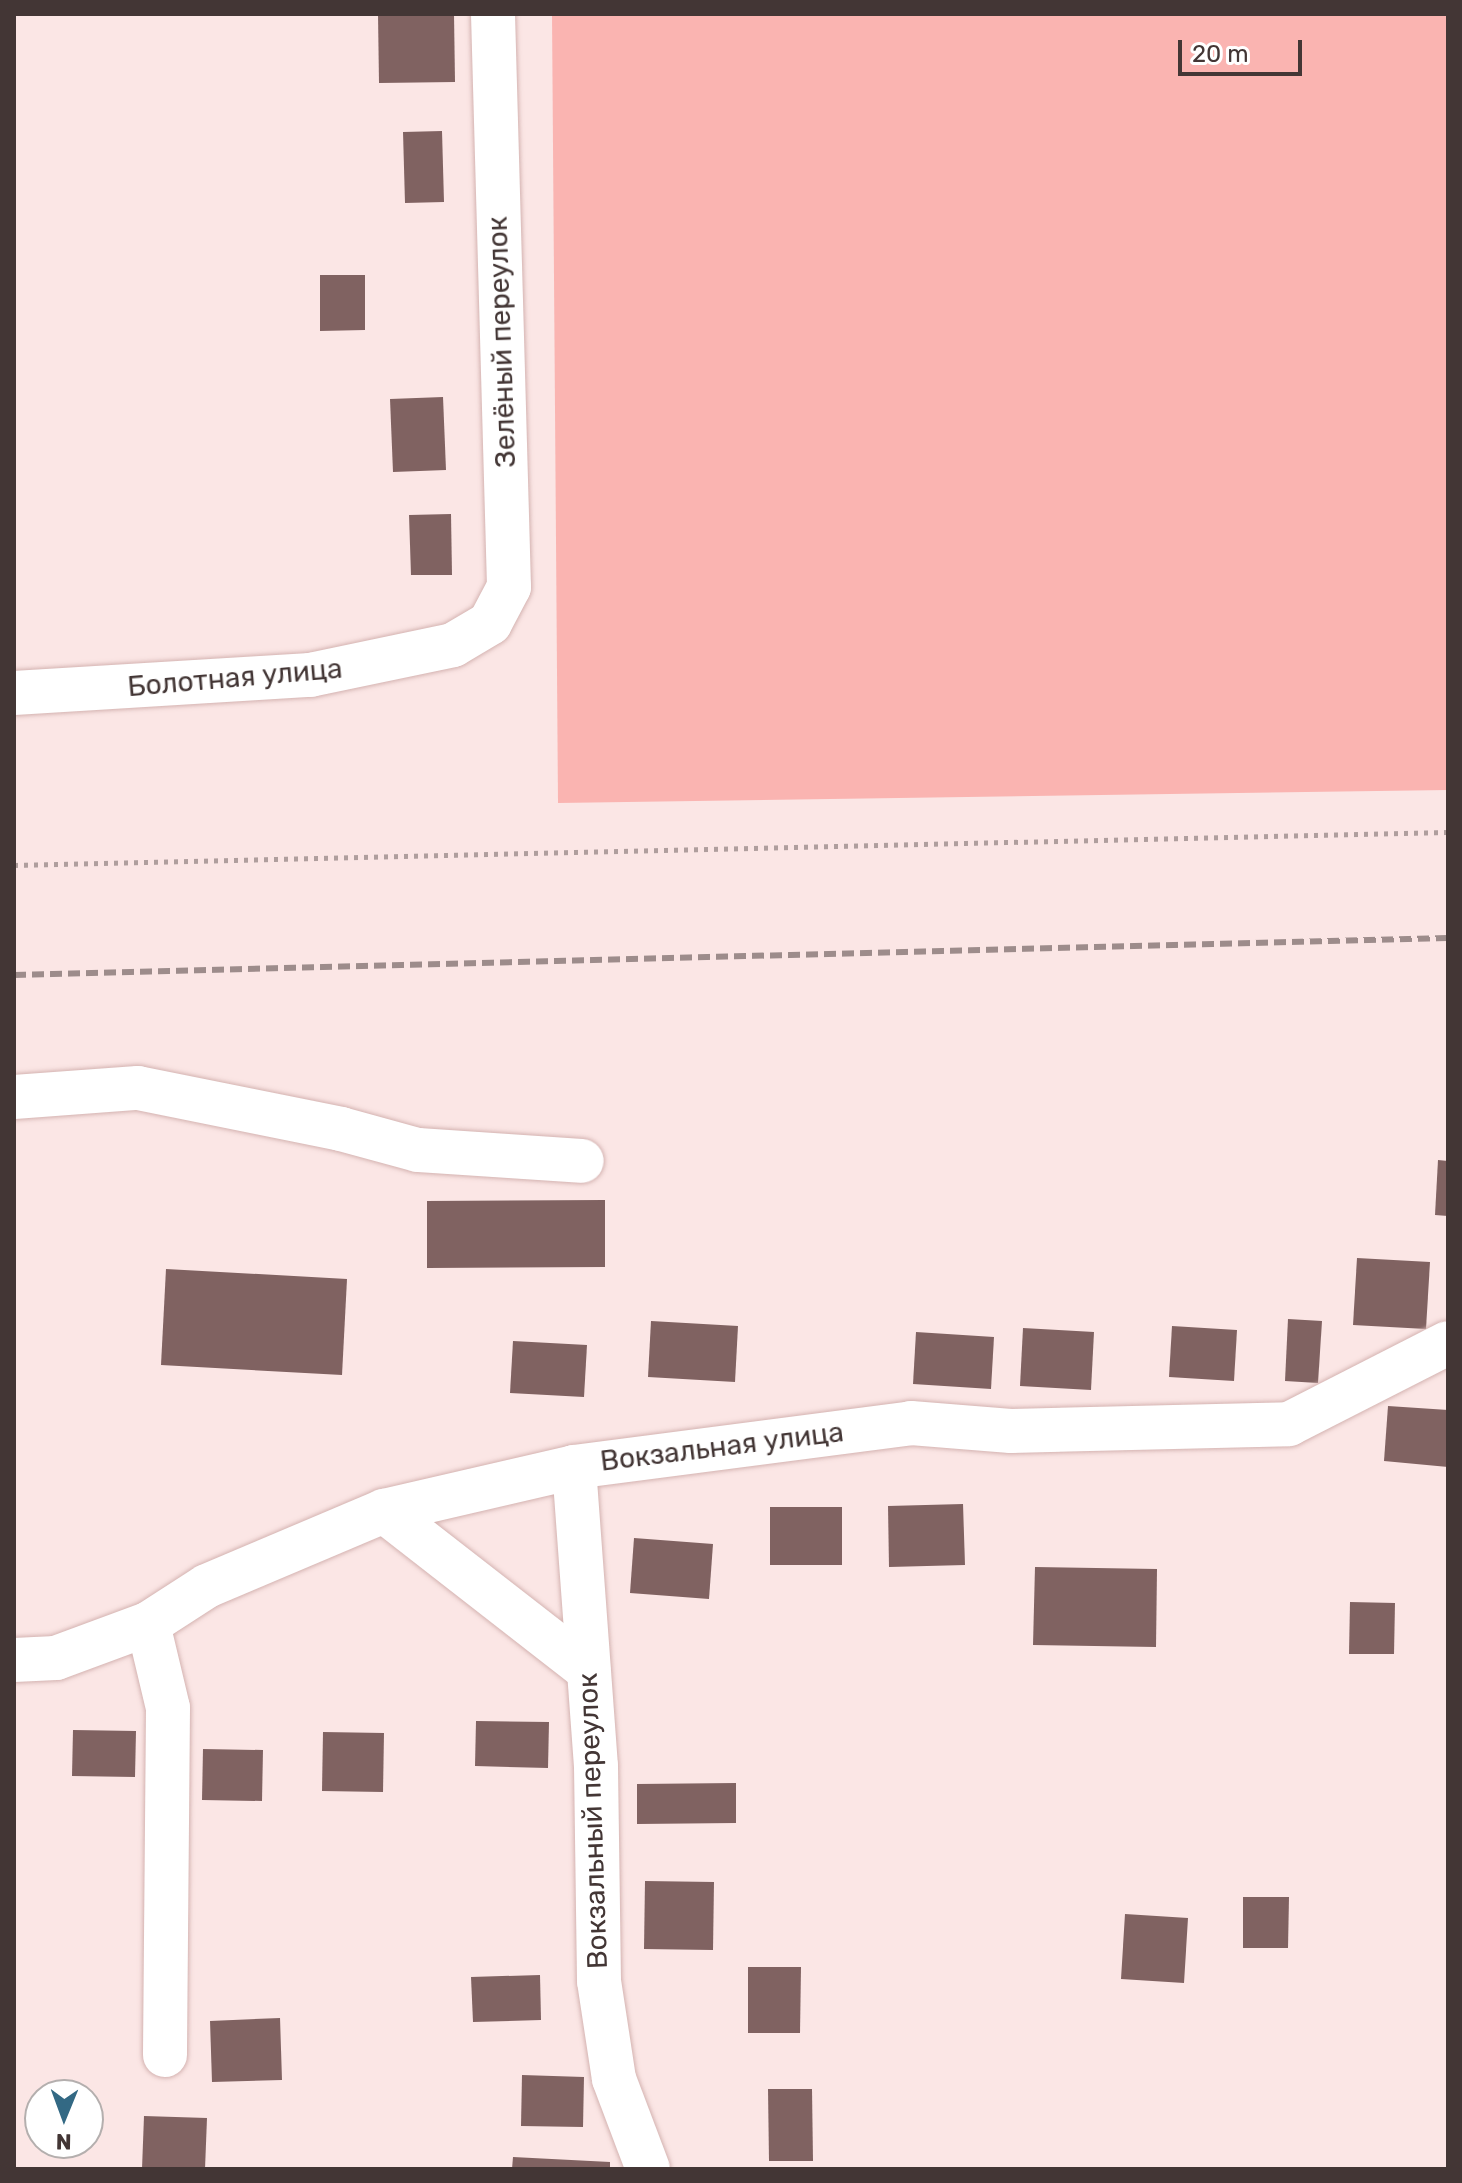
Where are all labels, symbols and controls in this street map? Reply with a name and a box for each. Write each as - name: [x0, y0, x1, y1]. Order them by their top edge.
- scale bar: [1182, 24, 1306, 74]
- text: 20 m: [1192, 40, 1249, 68]
- street label: Зелёный переулок: [481, 216, 523, 468]
- street label: Болотная улица: [126, 652, 344, 704]
- street label: Вокзальная улица: [598, 1415, 846, 1479]
- street label: Вокзальный переулок: [571, 1672, 615, 1970]
- north arrow: [24, 2079, 104, 2159]
- text: N: [55, 2128, 72, 2155]

